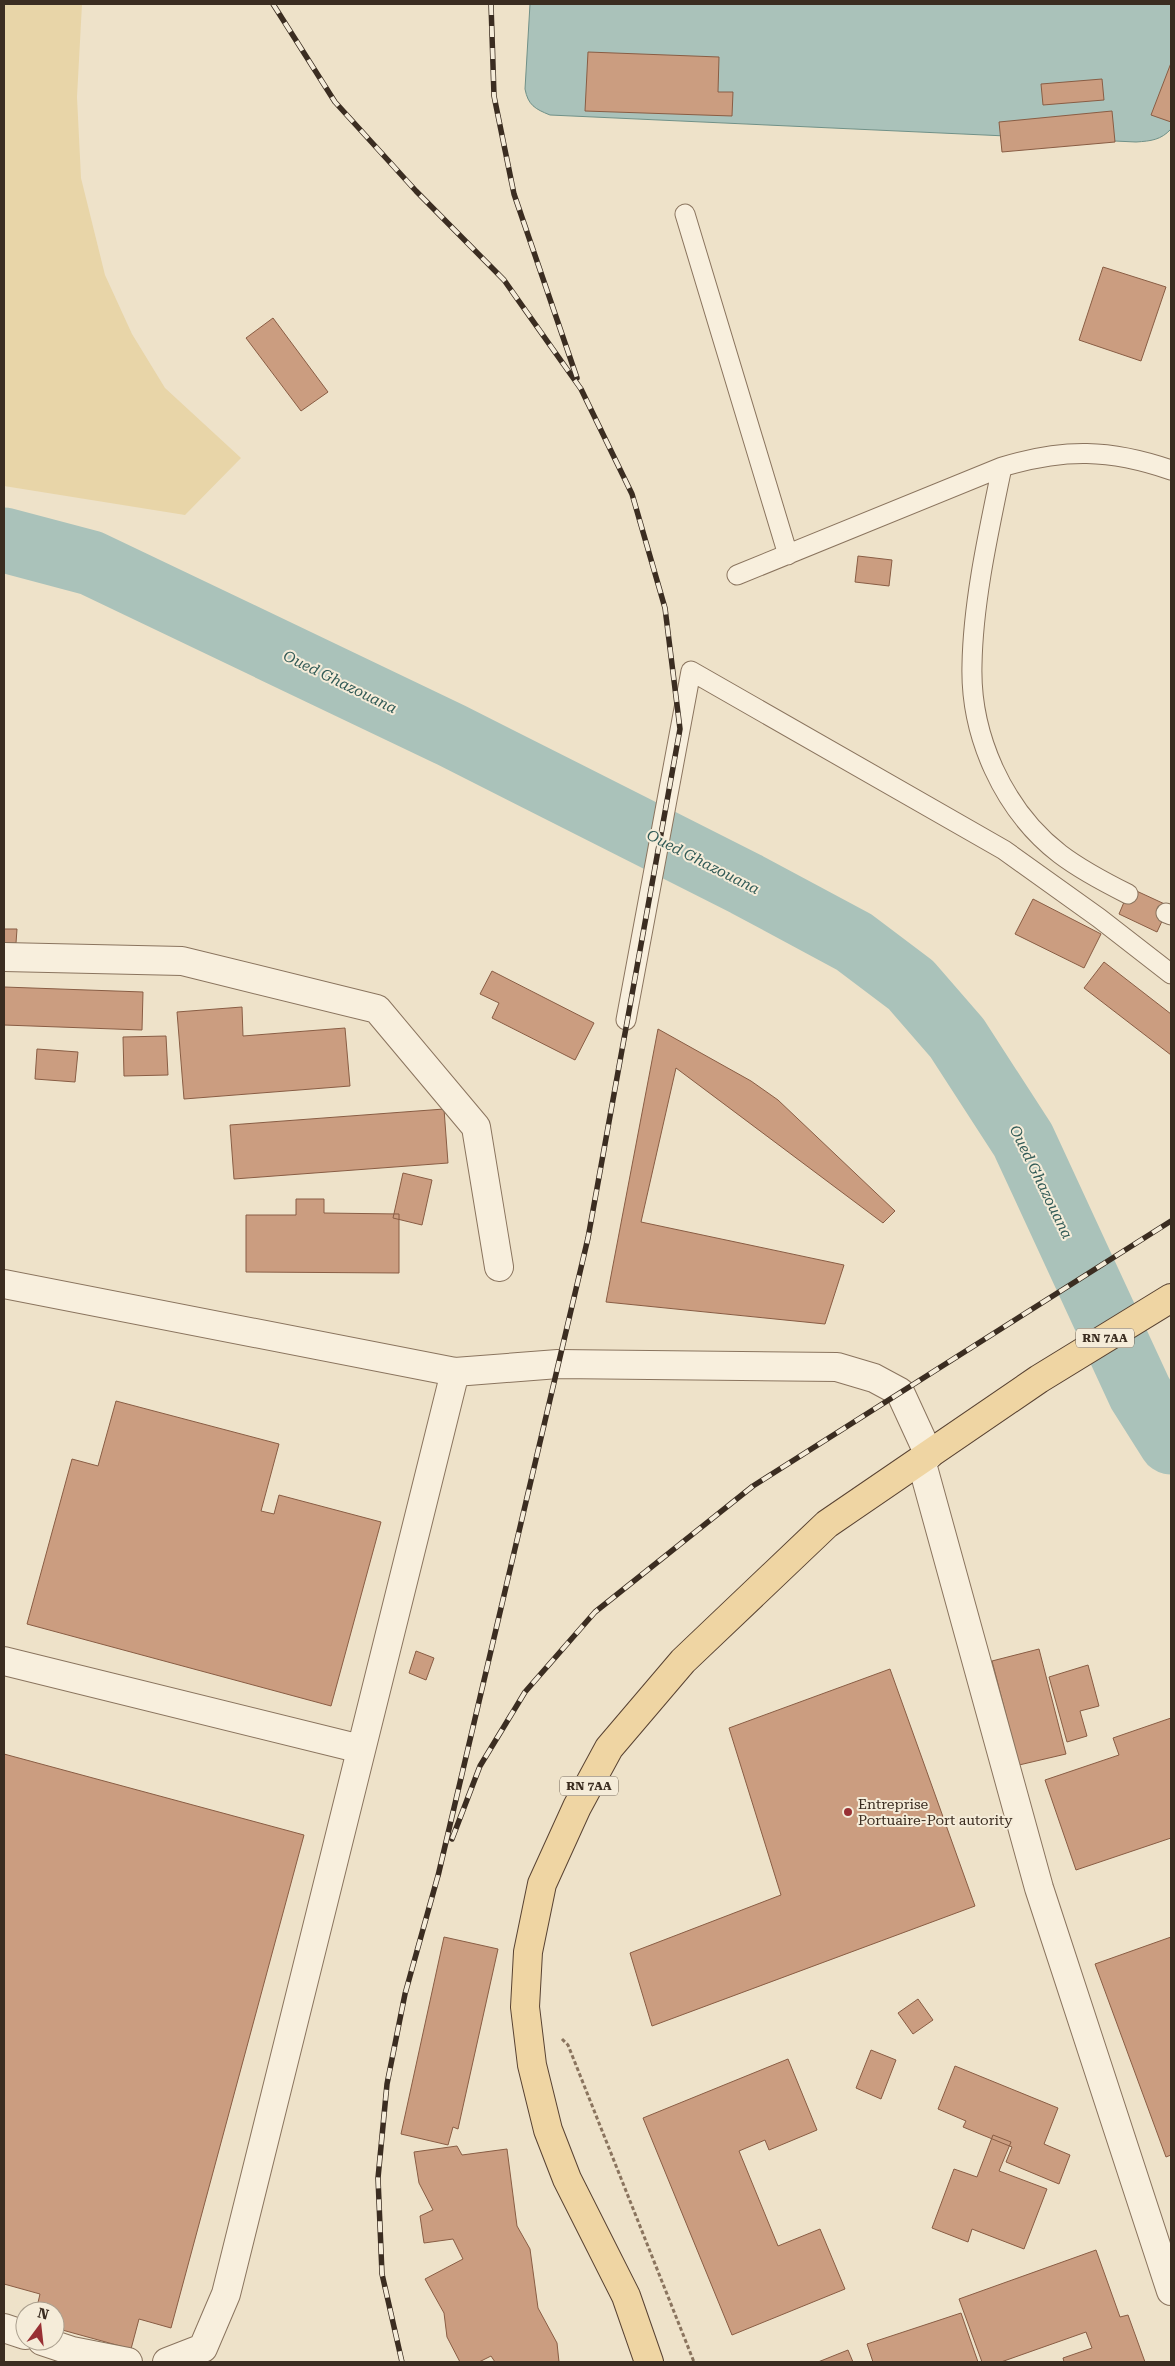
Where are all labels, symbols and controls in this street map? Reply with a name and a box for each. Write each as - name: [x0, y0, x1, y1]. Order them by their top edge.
- water label: Oued Ghazouana: [280, 647, 400, 717]
- water label: Oued Ghazouana: [644, 826, 762, 898]
- water label: Oued Ghazouana: [1006, 1122, 1076, 1242]
- road number: RN 7AA: [1076, 1329, 1134, 1348]
- road number: RN 7AA: [560, 1776, 618, 1795]
- place label: Entreprise Portuaire-Port autority: [858, 1796, 1013, 1828]
- marker: Entreprise Portuaire-Port autority: [842, 1806, 854, 1818]
- north arrow: [15, 2301, 65, 2351]
- text: N: [36, 2304, 51, 2323]

